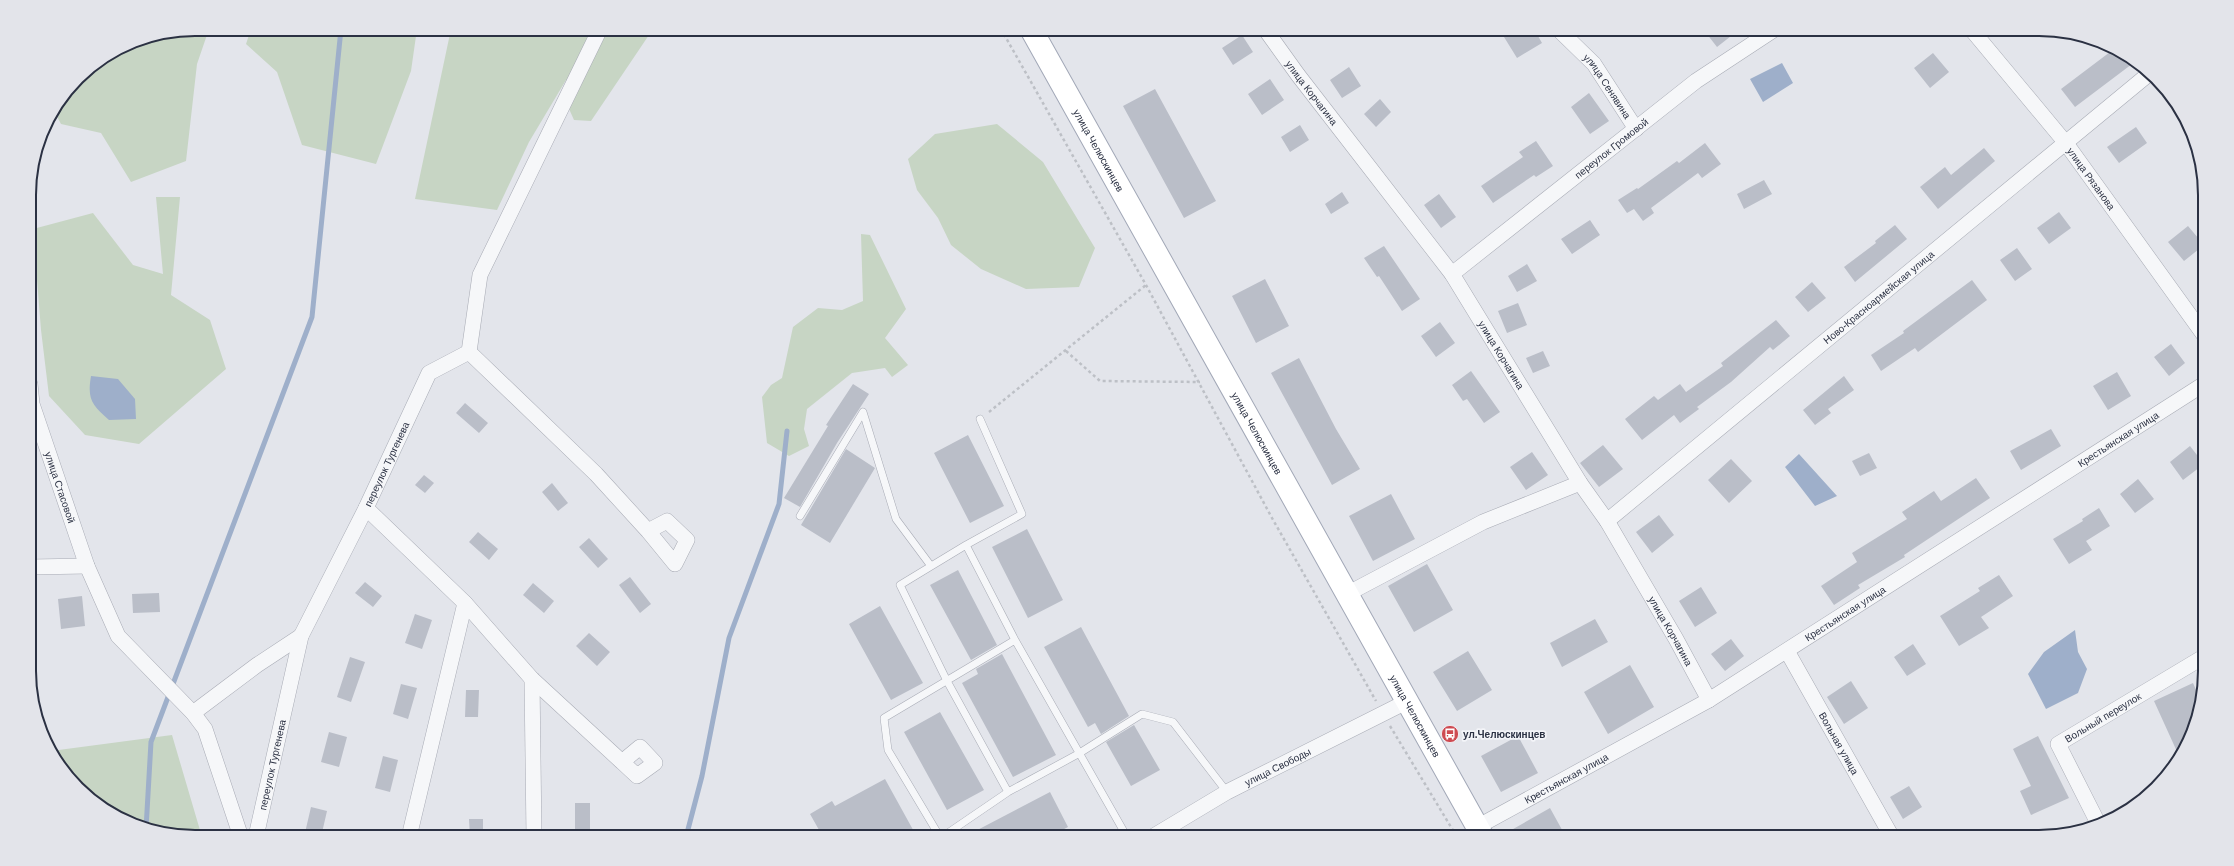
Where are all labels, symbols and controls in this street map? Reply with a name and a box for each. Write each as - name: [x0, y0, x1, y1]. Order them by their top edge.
- street label: улица Сенявина: [1581, 52, 1633, 121]
- street label: улица Корчагина: [1284, 58, 1340, 127]
- street label: улица Челюскинцев: [1071, 107, 1126, 193]
- street label: переулок Громовой: [1572, 116, 1650, 180]
- street label: улица Рязанова: [2065, 145, 2118, 212]
- street label: Ново-Красноармейская улица: [1821, 248, 1936, 346]
- street label: улица Корчагина: [1476, 319, 1527, 391]
- street label: улица Челюскинцев: [1230, 390, 1284, 476]
- street label: Крестьянская улица: [2076, 409, 2161, 469]
- street label: переулок Тургенева: [362, 420, 411, 508]
- street label: улица Стасовой: [43, 450, 77, 524]
- street label: Крестьянская улица: [1803, 583, 1888, 643]
- street label: улица Корчагина: [1647, 594, 1695, 668]
- street label: улица Челюскинцев: [1388, 673, 1443, 759]
- street label: Вольный переулок: [2063, 690, 2143, 744]
- street label: Вольная улица: [1817, 710, 1861, 777]
- street label: переулок Тургенева: [257, 718, 288, 811]
- bus stop icon: ул.Челюскинцев: [1440, 724, 1460, 744]
- place label: ул.Челюскинцев: [1463, 729, 1546, 740]
- street label: улица Свободы: [1243, 745, 1312, 788]
- street label: Крестьянская улица: [1523, 751, 1610, 805]

